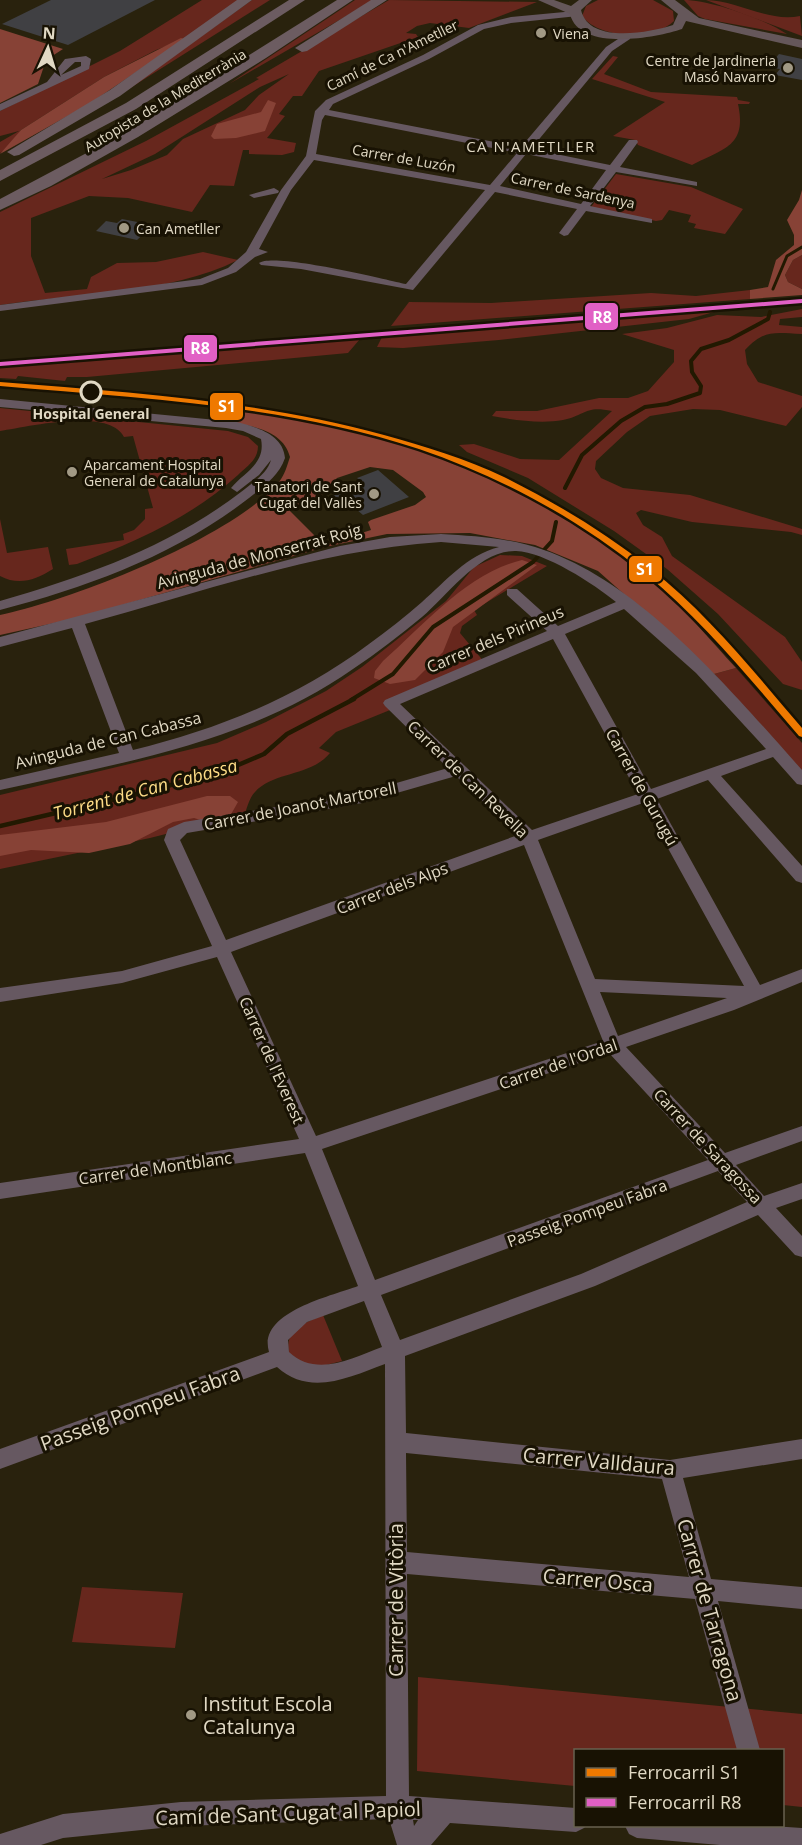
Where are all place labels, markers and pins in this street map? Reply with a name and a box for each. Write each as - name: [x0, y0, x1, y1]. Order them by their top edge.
- place label: Viena: [553, 24, 589, 43]
- marker: Viena: [534, 26, 548, 40]
- place label: Centre de Jardineria Masó Navarro: [646, 51, 776, 86]
- marker: Centre de Jardineria Masó Navarro: [781, 61, 795, 75]
- place label: Can Ametller: [136, 219, 220, 238]
- marker: Can Ametller: [117, 221, 131, 235]
- marker: Hospital General: [80, 381, 102, 403]
- place label: Hospital General: [33, 404, 149, 423]
- place label: Aparcament Hospital General de Catalunya: [84, 455, 224, 490]
- marker: Aparcament Hospital General de Catalunya: [65, 465, 79, 479]
- place label: Tanatori de Sant Cugat del Vallès: [255, 477, 362, 512]
- marker: Tanatori de Sant Cugat del Vallès: [367, 487, 381, 501]
- place label: Institut Escola Catalunya: [203, 1690, 333, 1740]
- marker: Institut Escola Catalunya: [184, 1708, 198, 1722]

